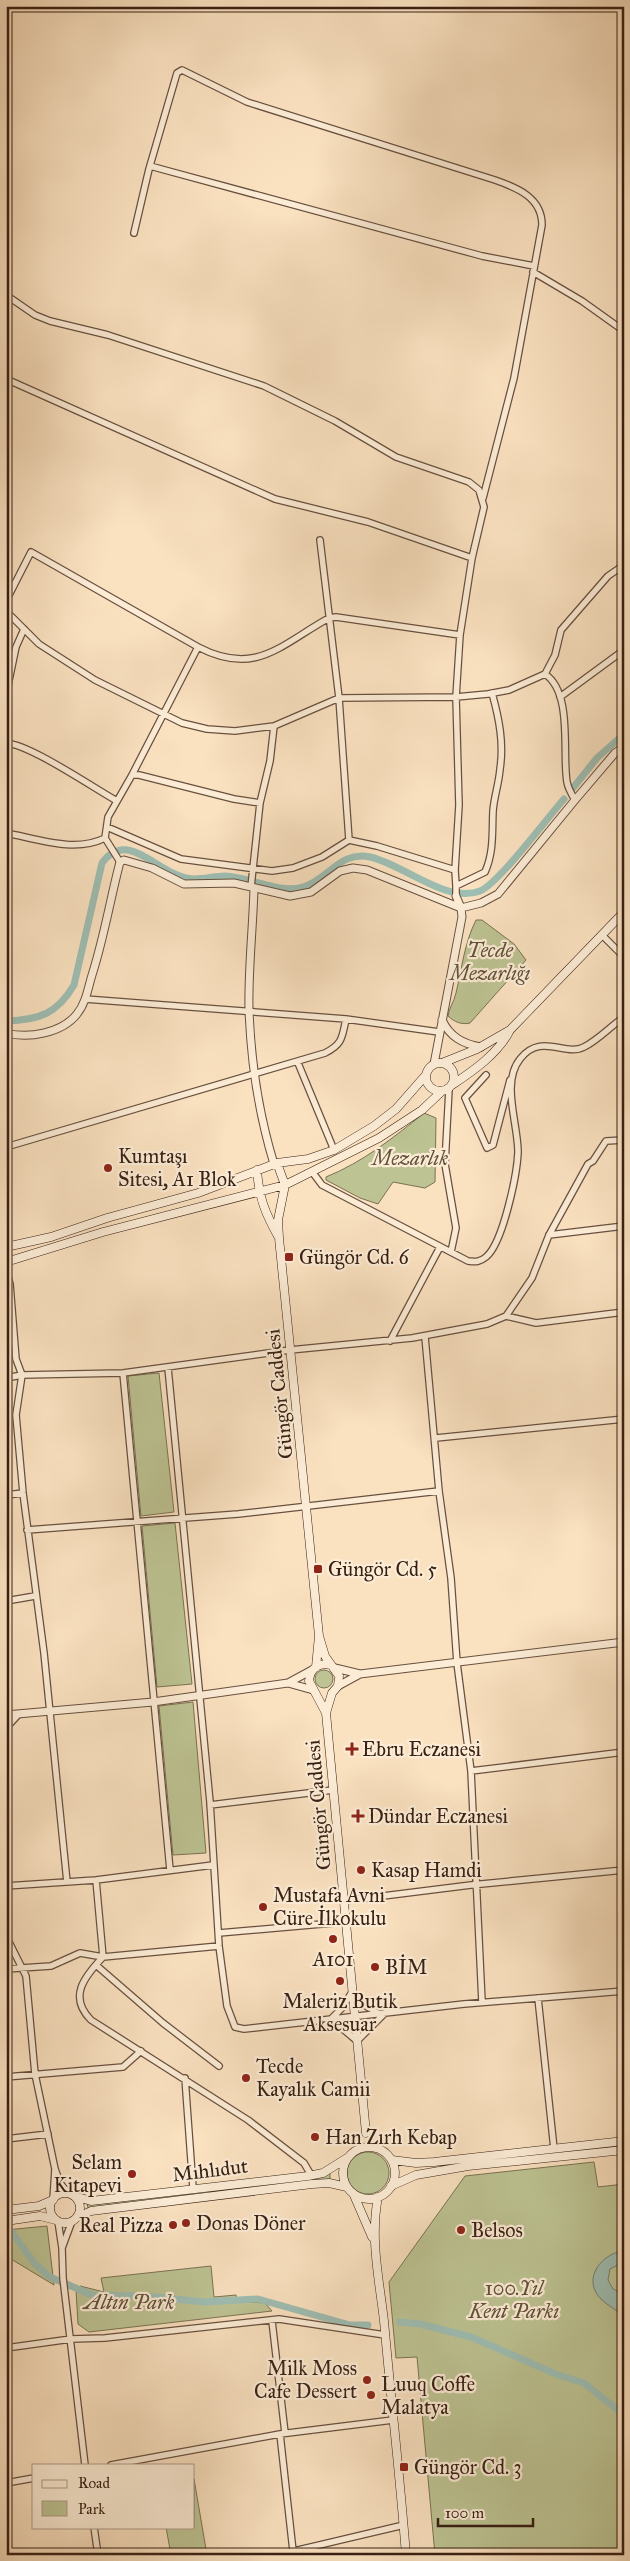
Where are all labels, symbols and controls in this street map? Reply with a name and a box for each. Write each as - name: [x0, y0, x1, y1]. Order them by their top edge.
- park label: Tecde Mezarlığı: [448, 938, 530, 985]
- place label: Kumtaşı Sitesi, A1 Blok: [118, 1144, 237, 1191]
- park label: Mezarlık: [370, 1146, 448, 1170]
- marker: Kumtaşı Sitesi, A1 Blok: [102, 1162, 114, 1174]
- place label: Güngör Cd. 6: [299, 1245, 410, 1270]
- marker: Güngör Cd. 6: [283, 1251, 295, 1263]
- street label: Güngör Caddesi: [260, 1327, 299, 1460]
- place label: Güngör Cd. 5: [328, 1557, 437, 1582]
- marker: Güngör Cd. 5: [312, 1563, 324, 1575]
- place label: Ebru Eczanesi: [362, 1737, 481, 1761]
- street label: Güngör Caddesi: [300, 1738, 337, 1871]
- marker: Ebru Eczanesi: [346, 1743, 358, 1755]
- place label: Dündar Eczanesi: [368, 1804, 508, 1828]
- marker: Dündar Eczanesi: [352, 1810, 364, 1822]
- place label: Kasap Hamdi: [371, 1858, 482, 1882]
- marker: Kasap Hamdi: [355, 1864, 367, 1876]
- place label: Mustafa Avni Cüre İlkokulu: [273, 1883, 387, 1930]
- marker: Mustafa Avni Cüre İlkokulu: [257, 1901, 269, 1913]
- marker: A101: [327, 1933, 339, 1945]
- place label: A101: [312, 1947, 353, 1971]
- place label: BİM: [385, 1954, 427, 1979]
- marker: BİM: [369, 1961, 381, 1973]
- marker: Maleriz Butik Aksesuar: [334, 1975, 346, 1987]
- place label: Maleriz Butik Aksesuar: [282, 1989, 398, 2036]
- place label: Tecde Kayalık Camii: [256, 2054, 371, 2101]
- marker: Tecde Kayalık Camii: [240, 2072, 252, 2084]
- place label: Han Zırh Kebap: [325, 2125, 457, 2149]
- marker: Han Zırh Kebap: [309, 2131, 321, 2143]
- place label: Selam Kitapevi: [53, 2150, 123, 2197]
- street label: Mıhlıdut: [171, 2153, 249, 2187]
- marker: Selam Kitapevi: [126, 2168, 138, 2180]
- place label: Donas Döner: [196, 2211, 306, 2235]
- place label: Real Pizza: [79, 2213, 164, 2237]
- marker: Donas Döner: [180, 2217, 192, 2229]
- place label: Belsos: [471, 2218, 523, 2242]
- marker: Real Pizza: [167, 2219, 179, 2231]
- marker: Belsos: [455, 2224, 467, 2236]
- park label: 100.Yıl Kent Parkı: [468, 2276, 559, 2323]
- park label: Altın Park: [82, 2290, 174, 2314]
- place label: Milk Moss Cafe Dessert: [254, 2356, 357, 2403]
- place label: Luuq Coffe Malatya: [381, 2372, 475, 2419]
- marker: Milk Moss Cafe Dessert: [361, 2374, 373, 2386]
- marker: Luuq Coffe Malatya: [365, 2389, 377, 2401]
- place label: Güngör Cd. 3: [414, 2455, 522, 2480]
- marker: Güngör Cd. 3: [398, 2461, 410, 2473]
- legend: [32, 2464, 195, 2528]
- text: Road: [78, 2474, 110, 2492]
- scale bar: [438, 2496, 532, 2528]
- text: Park: [78, 2500, 105, 2518]
- text: 100 m: [445, 2504, 485, 2522]

